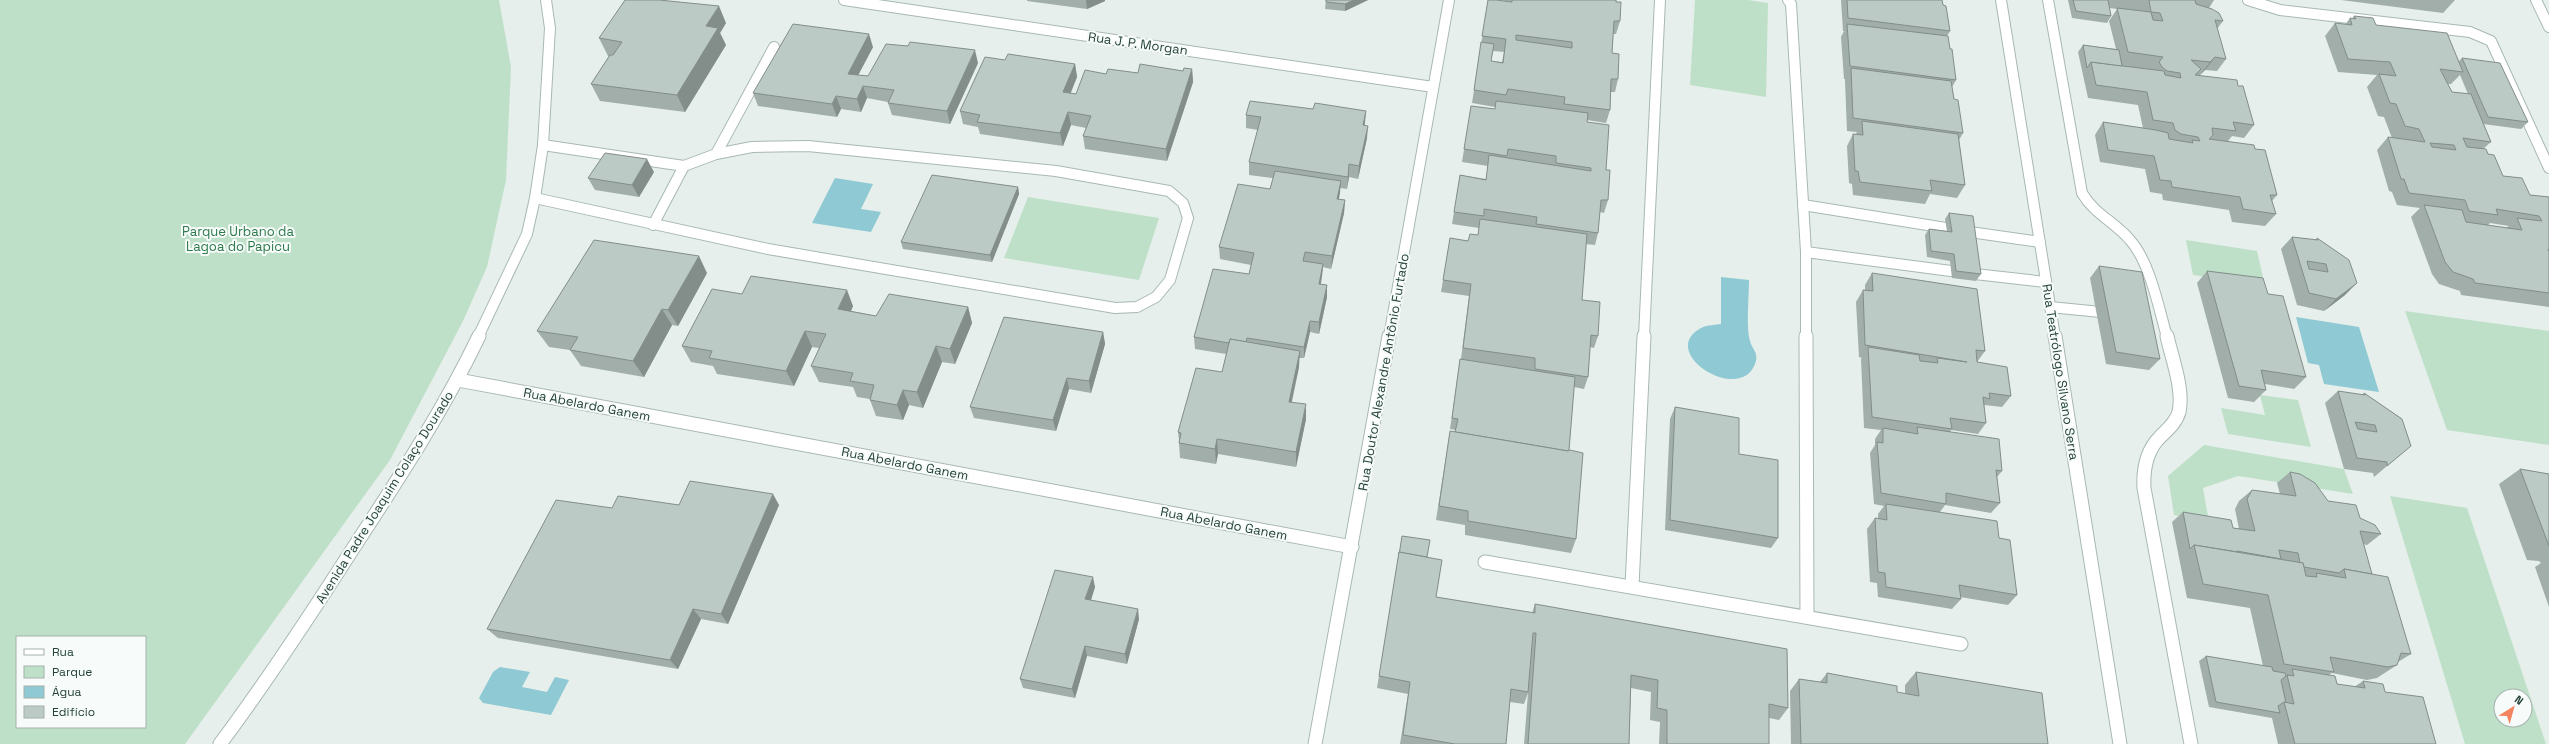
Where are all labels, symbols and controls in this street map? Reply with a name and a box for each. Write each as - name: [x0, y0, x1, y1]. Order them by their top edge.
- street label: Rua J. P. Morgan: [1087, 28, 1189, 59]
- park label: Parque Urbano da Lagoa do Papicu: [182, 223, 294, 255]
- street label: Rua Doutor Alexandre Antônio Furtado: [1354, 252, 1413, 492]
- street label: Rua Teatrólogo Silvano Serra: [2038, 283, 2083, 462]
- street label: Rua Abelardo Ganem: [522, 384, 652, 425]
- street label: Avenida Padre Joaquim Colaço Dourado: [312, 388, 457, 607]
- street label: Rua Abelardo Ganem: [840, 443, 970, 484]
- street label: Rua Abelardo Ganem: [1159, 503, 1289, 544]
- legend: [16, 636, 146, 728]
- text: Rua: [52, 644, 74, 660]
- text: Parque: [52, 664, 92, 680]
- text: Água: [52, 684, 82, 700]
- north arrow: [2493, 688, 2533, 728]
- text: N: [2512, 692, 2526, 708]
- text: Edifício: [52, 704, 95, 720]

